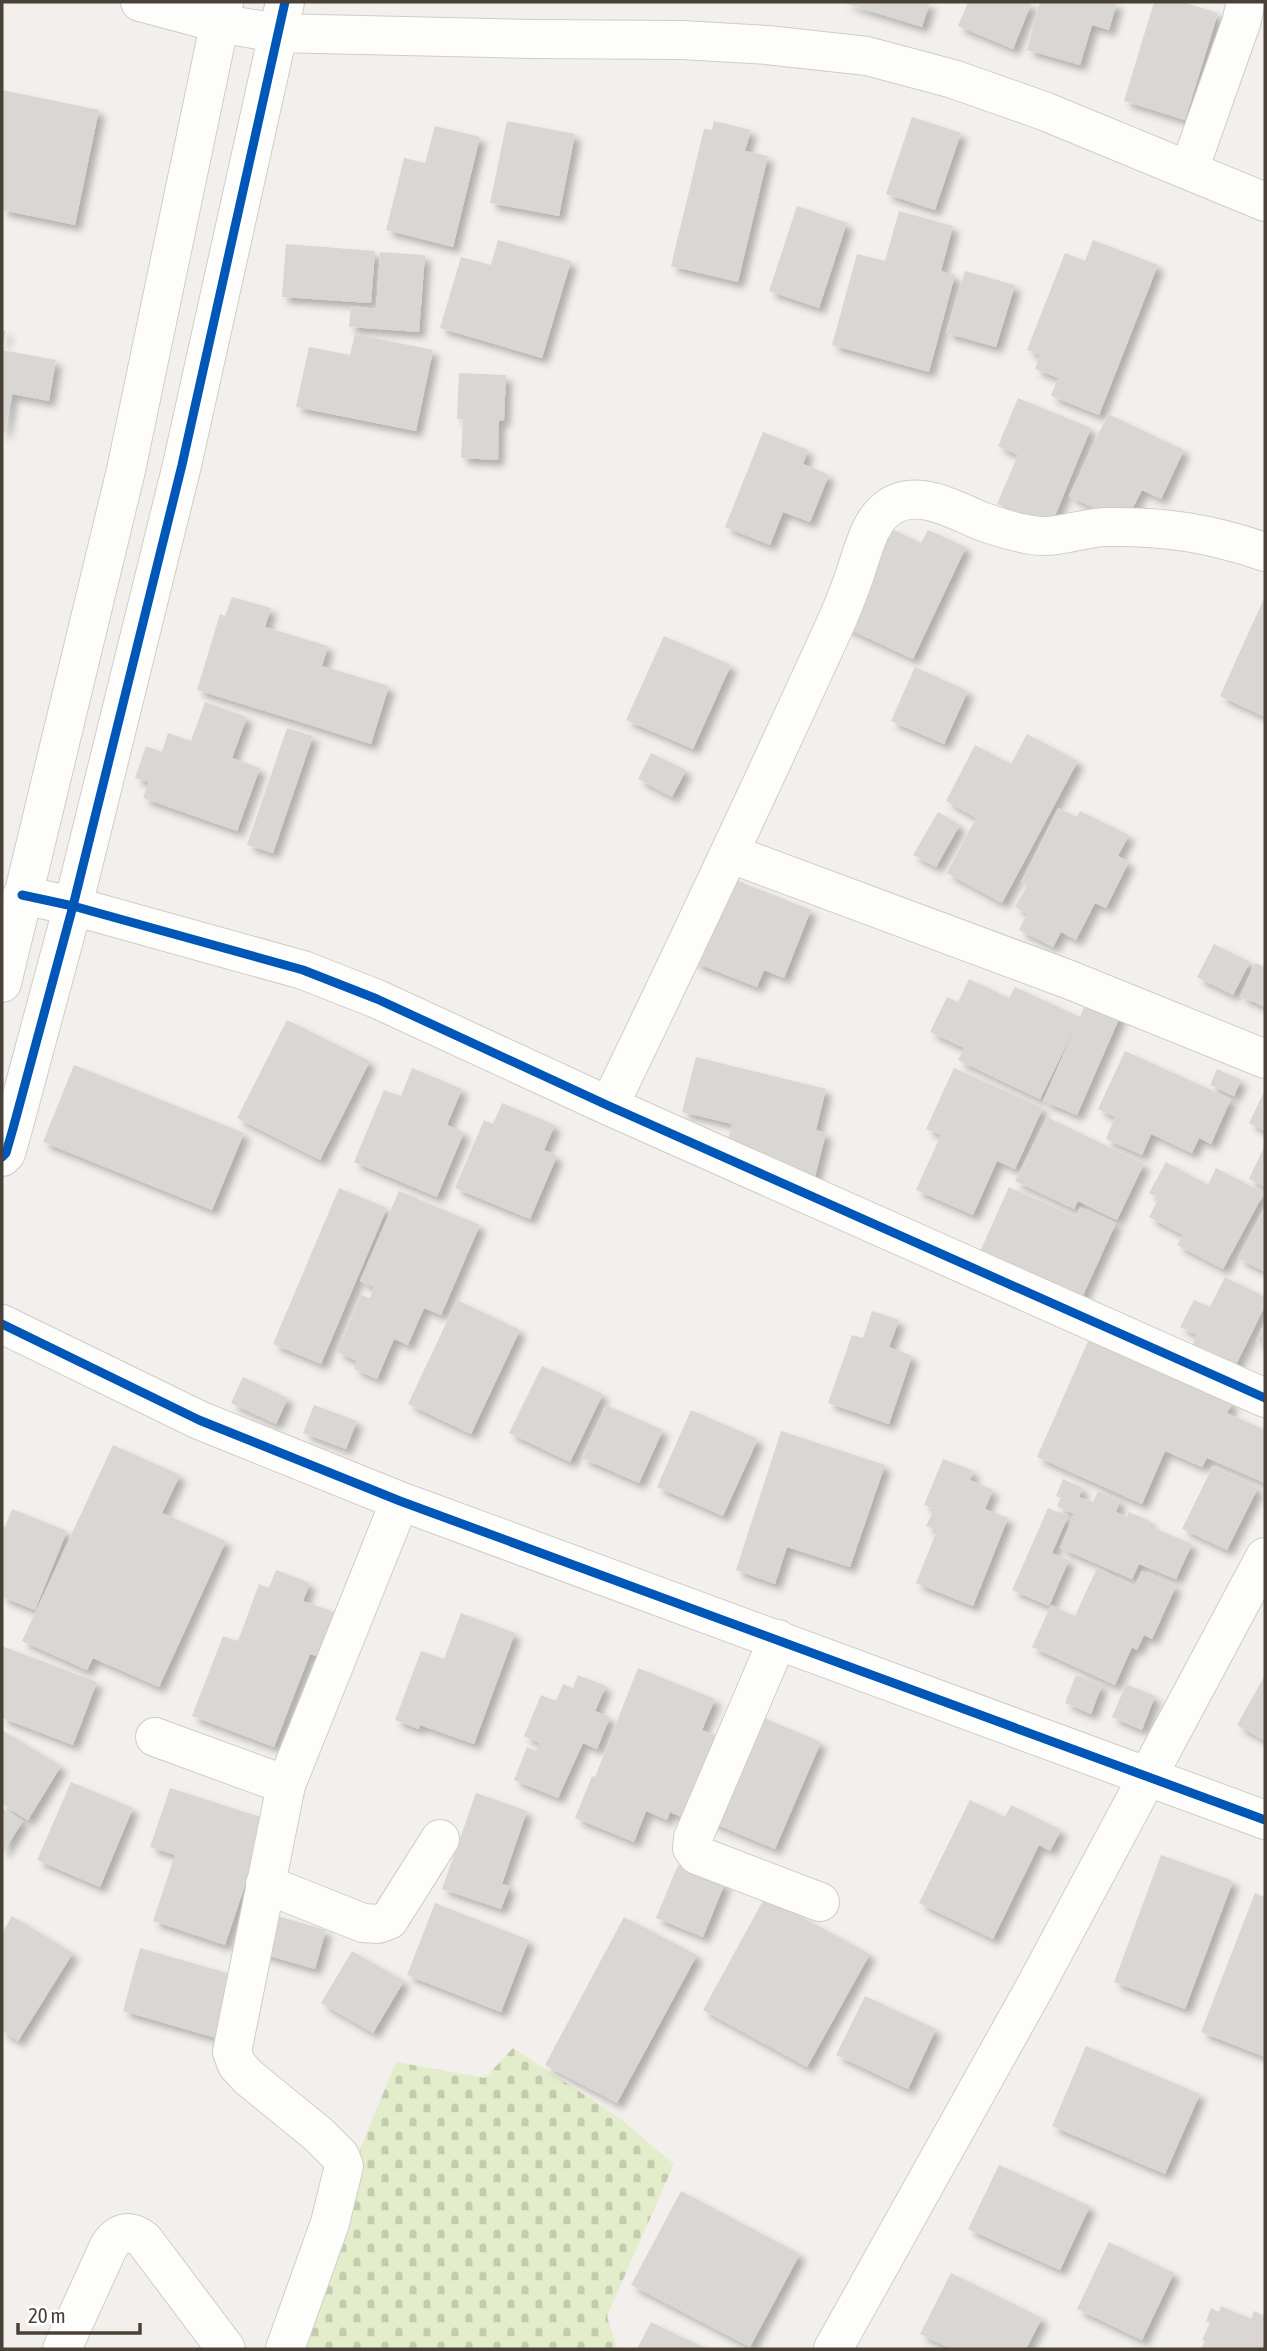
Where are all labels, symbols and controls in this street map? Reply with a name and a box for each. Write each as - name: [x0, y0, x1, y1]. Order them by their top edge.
- scale bar: [18, 2292, 140, 2336]
- text: 20 m: [28, 2303, 66, 2327]

